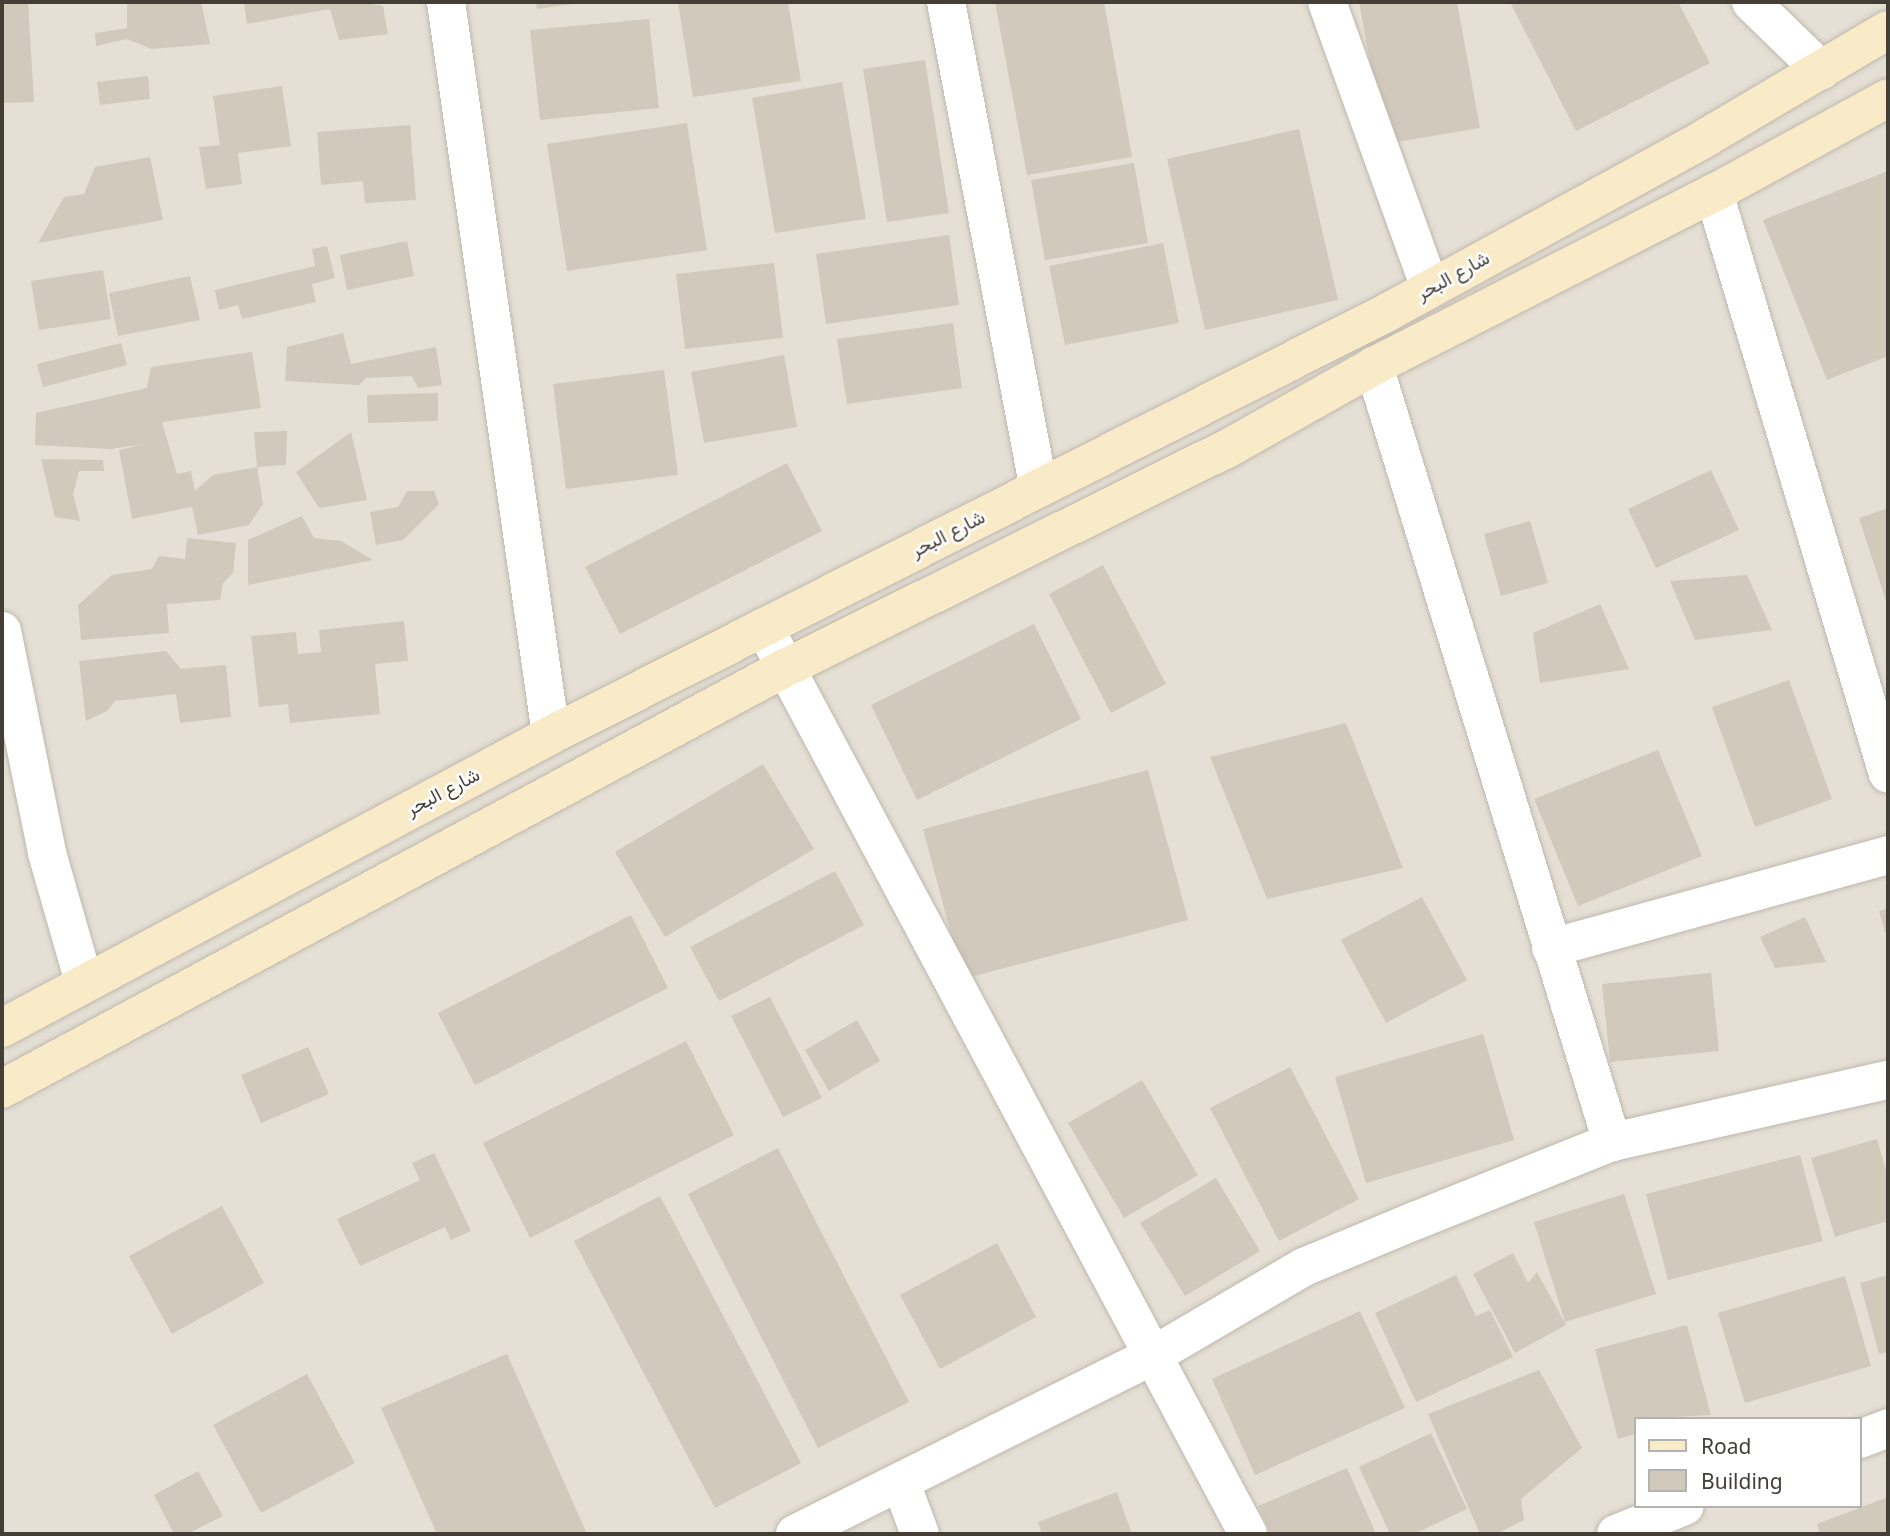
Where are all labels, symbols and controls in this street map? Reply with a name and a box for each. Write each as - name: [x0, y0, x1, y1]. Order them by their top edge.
- street label: شارع البحر: [1413, 247, 1493, 305]
- street label: شارع البحر: [907, 506, 989, 562]
- street label: شارع البحر: [402, 763, 484, 821]
- legend: [1634, 1417, 1862, 1508]
- text: Road: [1701, 1432, 1751, 1460]
- text: Building: [1701, 1467, 1783, 1495]

